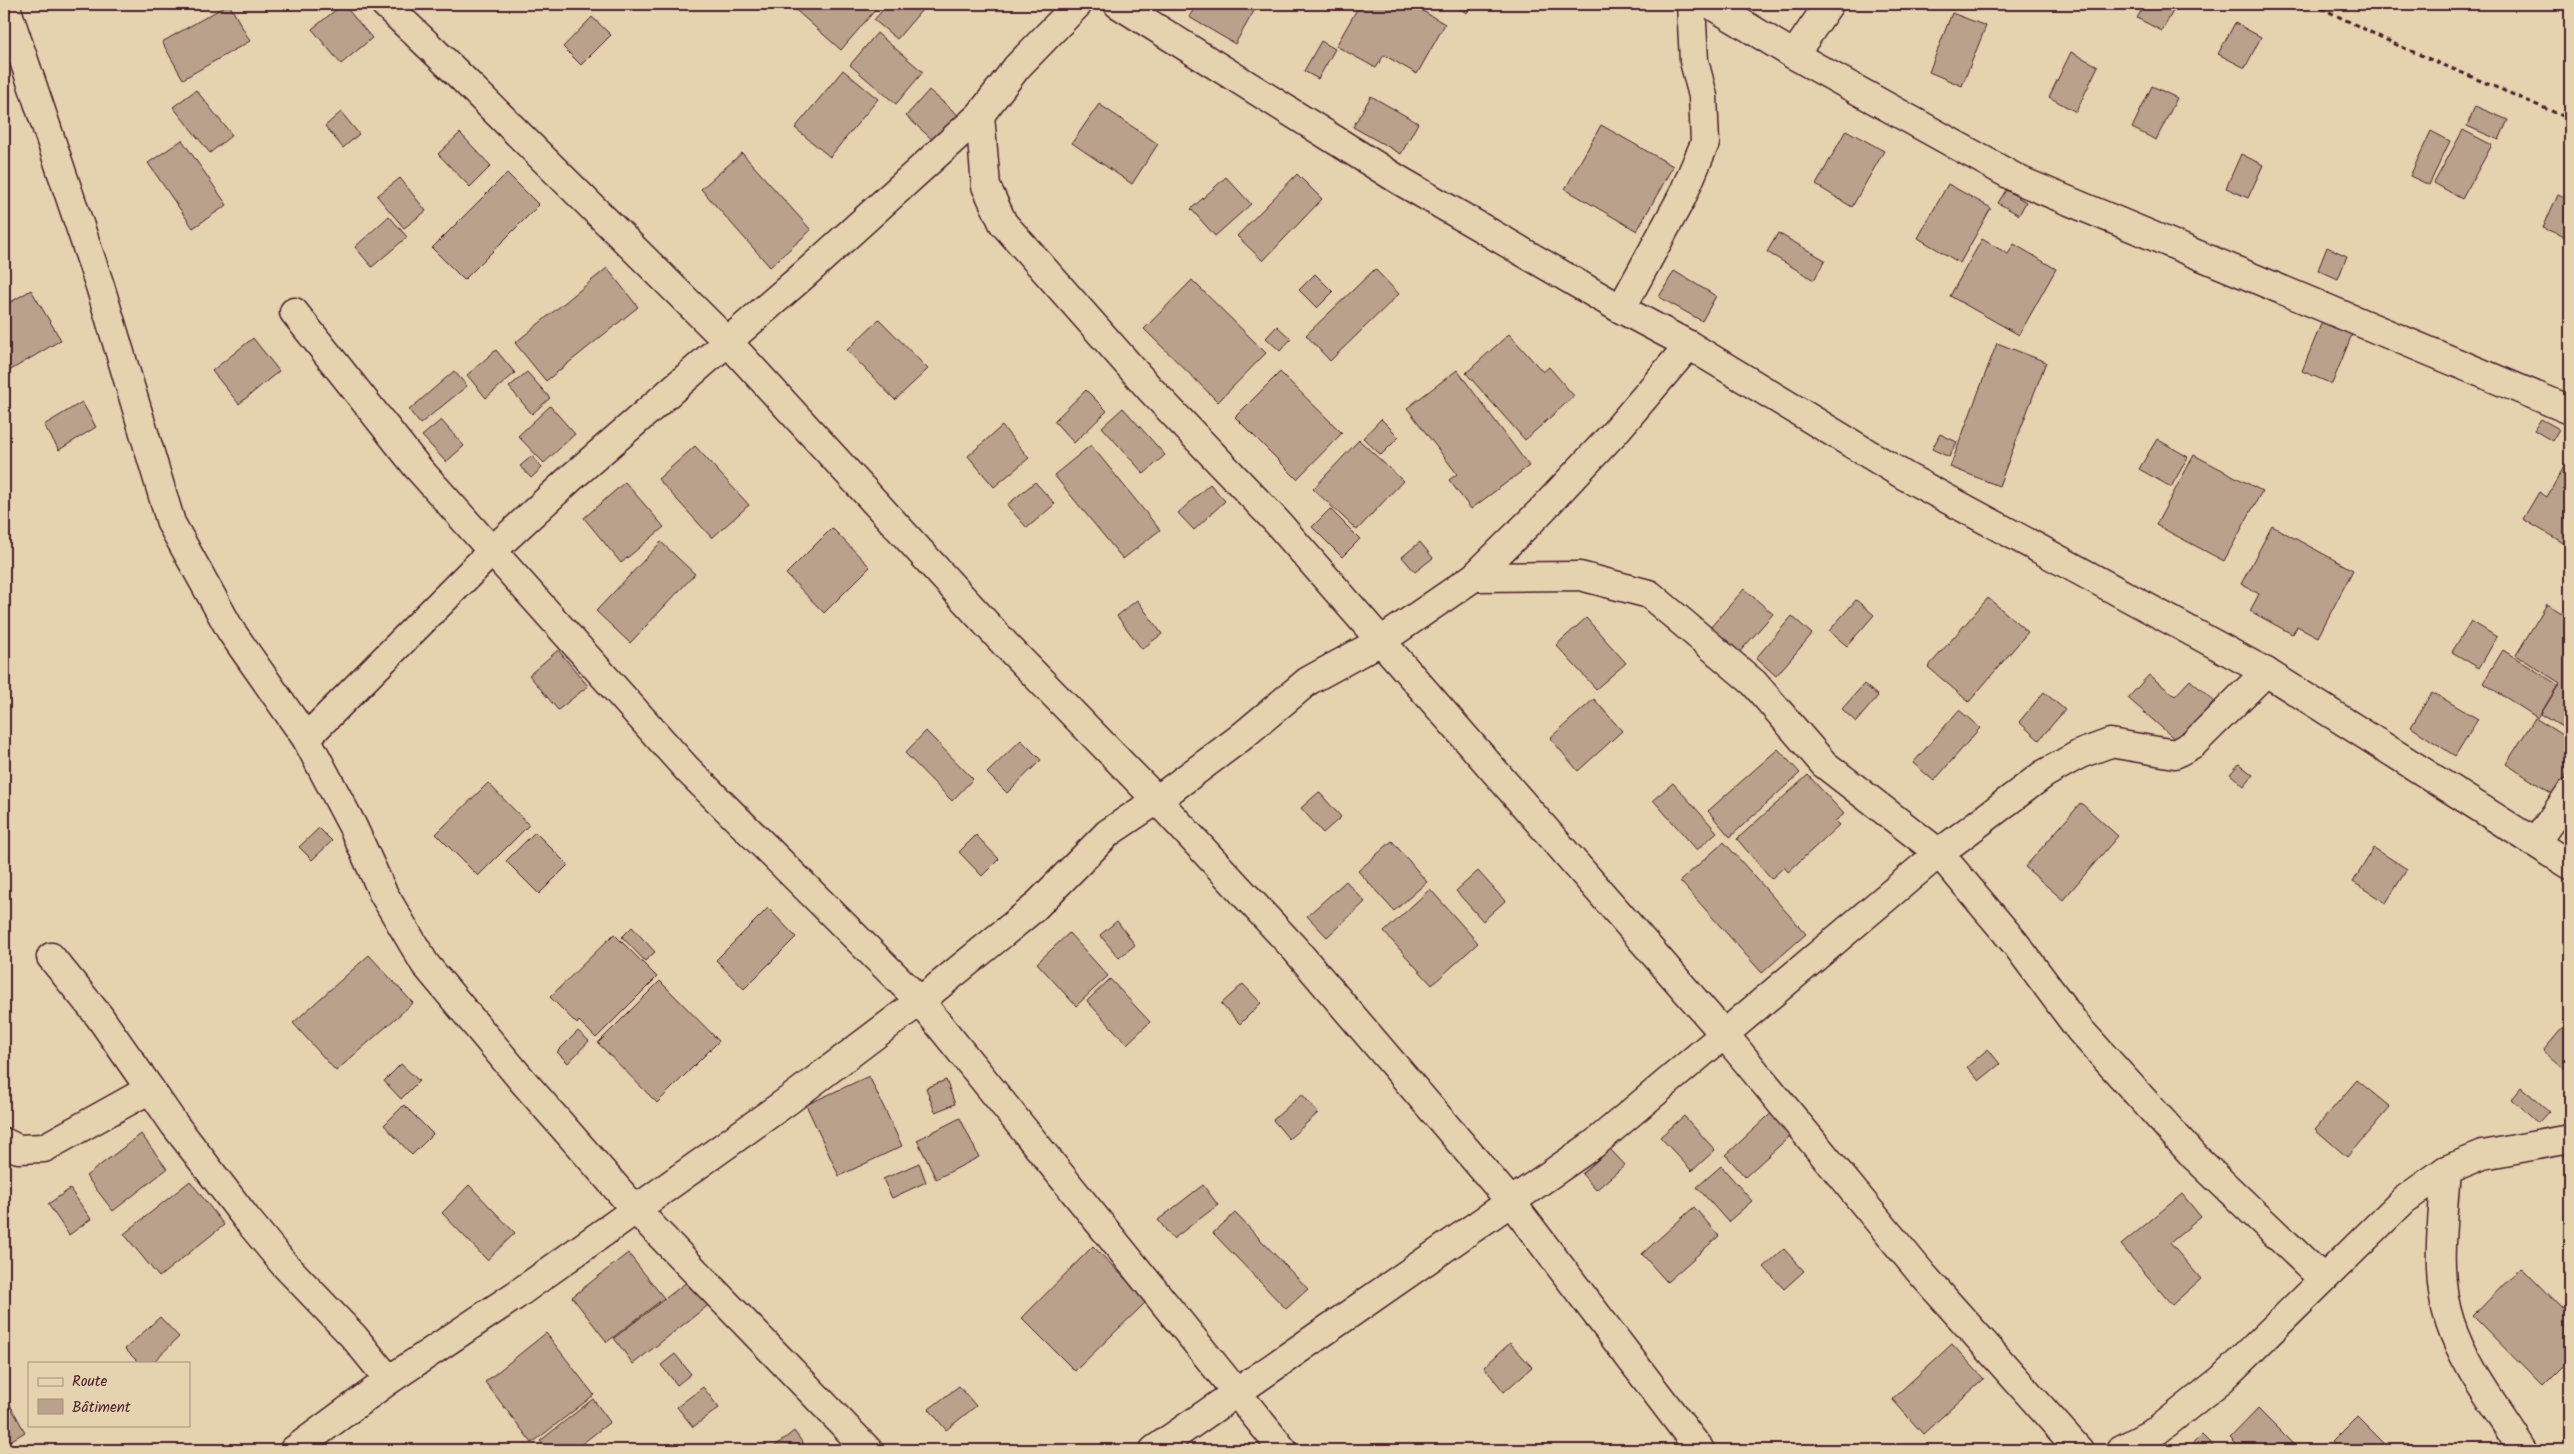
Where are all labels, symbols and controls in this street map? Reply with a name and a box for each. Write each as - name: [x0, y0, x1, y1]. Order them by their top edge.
- legend: [28, 1362, 190, 1426]
- text: Route: [72, 1370, 108, 1394]
- text: Bâtiment: [72, 1396, 131, 1420]

